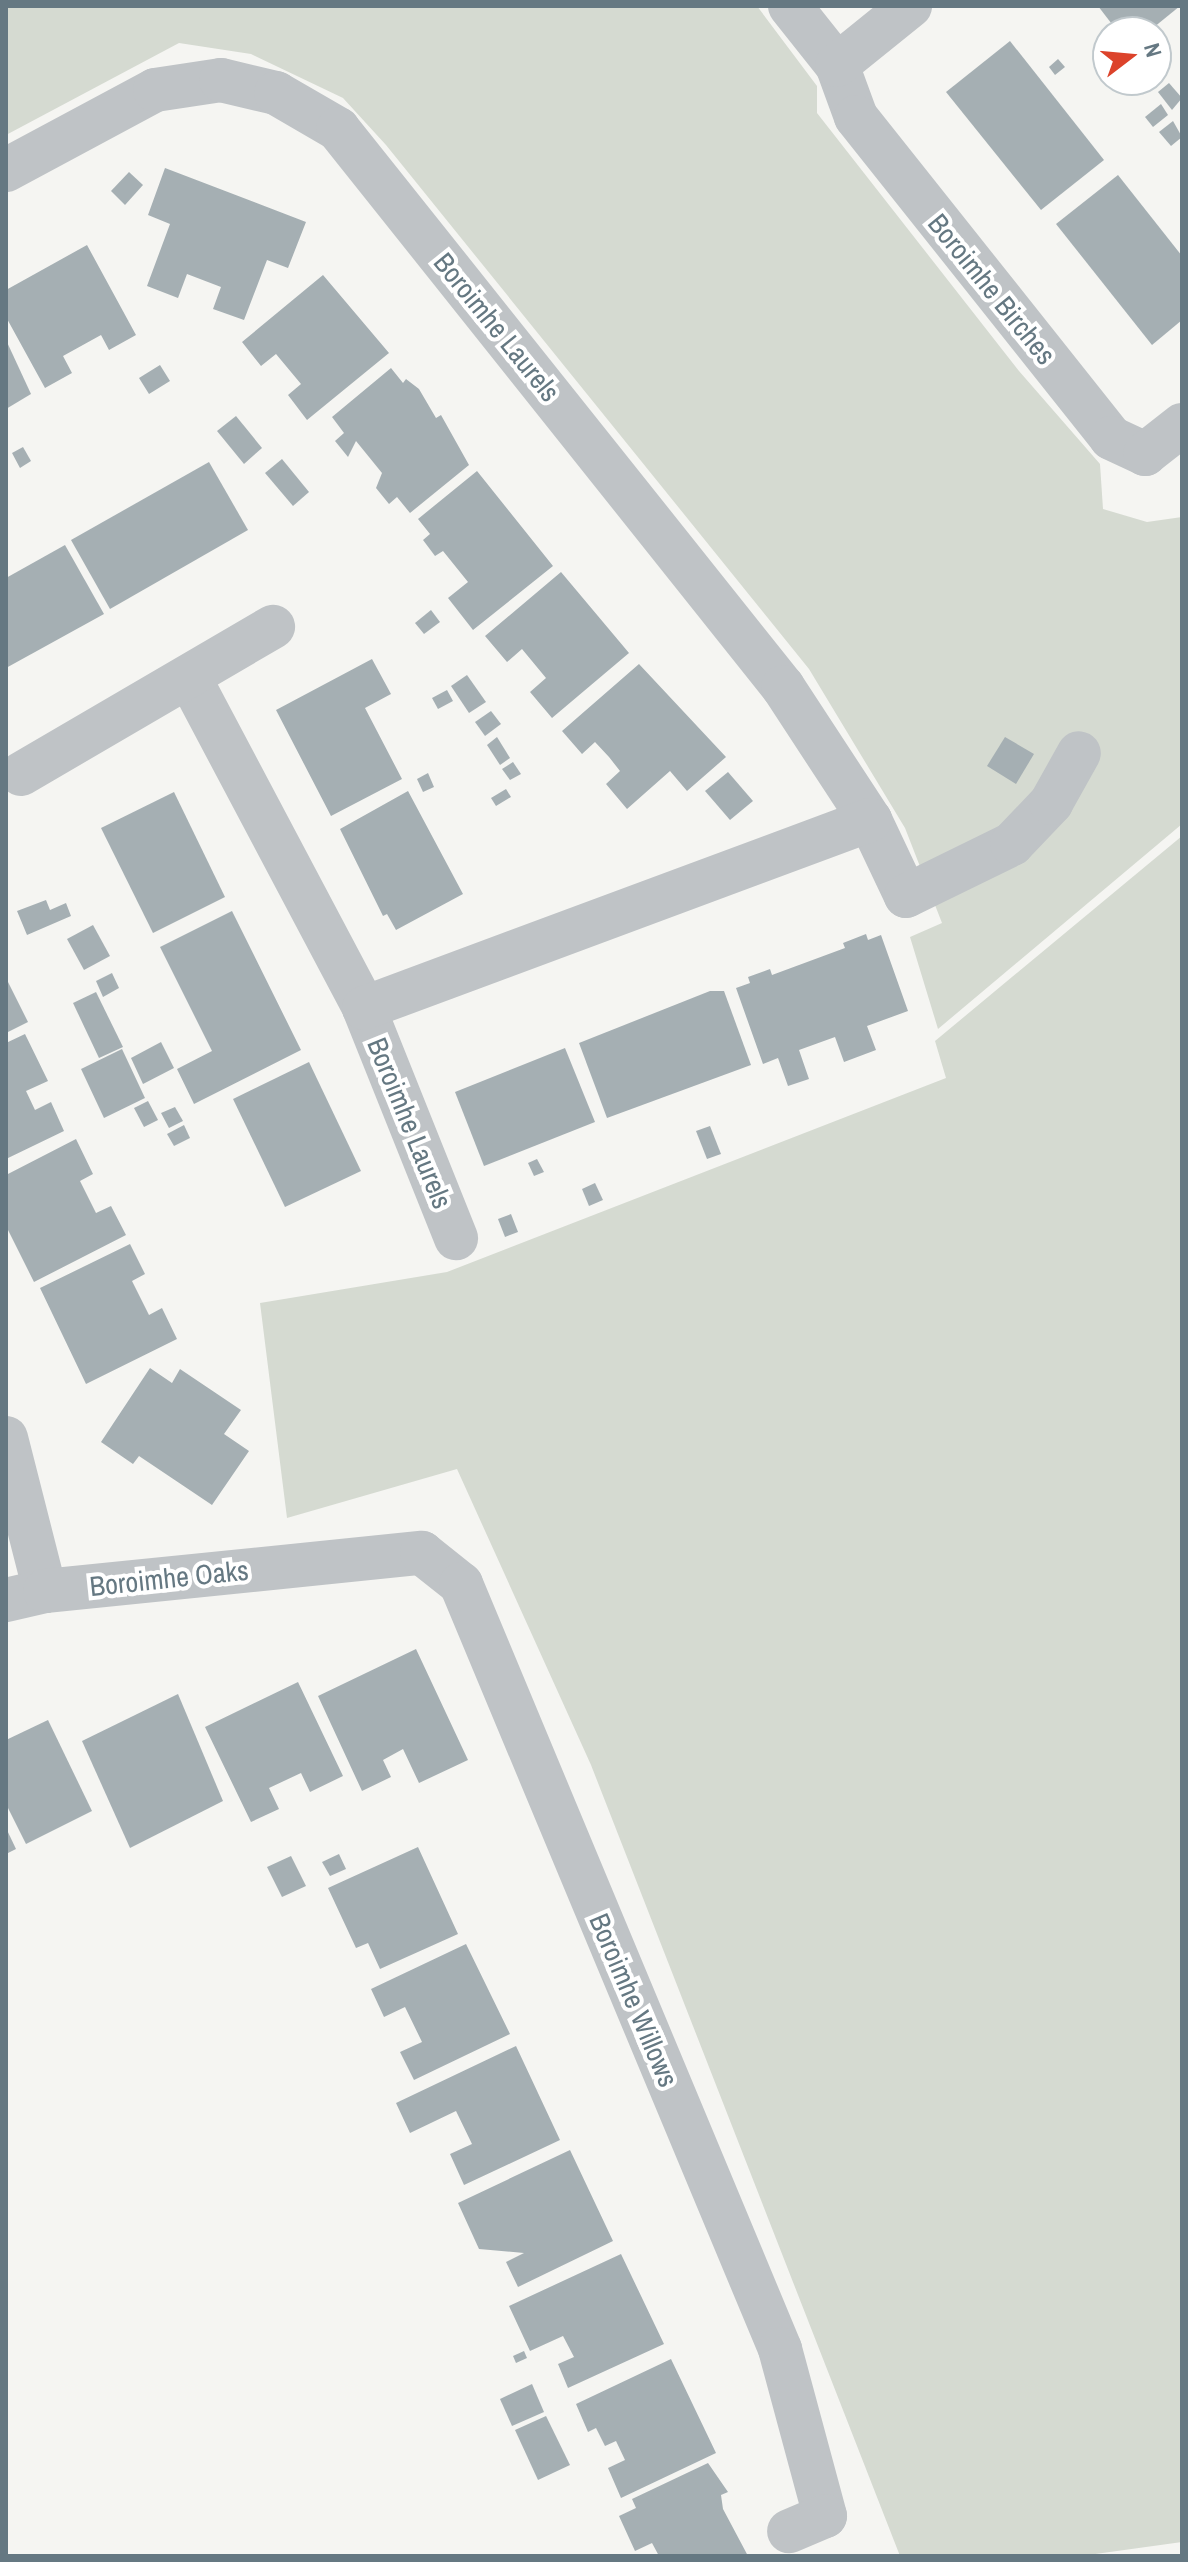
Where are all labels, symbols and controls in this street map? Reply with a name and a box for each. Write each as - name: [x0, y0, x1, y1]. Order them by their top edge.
- north arrow: [1092, 16, 1172, 96]
- text: N: [1137, 40, 1169, 60]
- street label: Boroimhe Birches: [921, 207, 1063, 371]
- street label: Boroimhe Laurels: [427, 246, 567, 408]
- street label: Boroimhe Laurels: [360, 1033, 460, 1213]
- street label: Boroimhe Oaks: [88, 1553, 250, 1603]
- street label: Boroimhe Willows: [582, 1908, 686, 2092]

